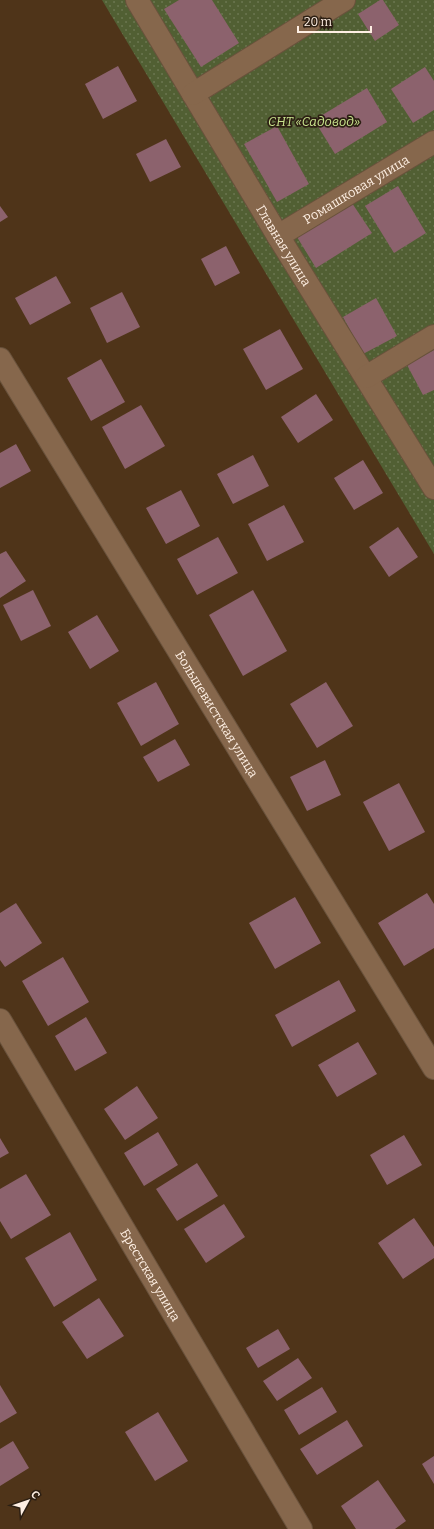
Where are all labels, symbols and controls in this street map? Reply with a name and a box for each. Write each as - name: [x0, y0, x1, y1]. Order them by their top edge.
- scale bar: [298, 8, 371, 34]
- text: 20 m: [304, 15, 333, 29]
- park label: СНТ «Садовод»: [268, 114, 360, 129]
- street label: Ромашковая улица: [300, 151, 412, 227]
- street label: Главная улица: [254, 202, 315, 289]
- street label: Большевистская улица: [173, 648, 262, 780]
- street label: Брестская улица: [118, 1226, 184, 1324]
- north arrow: [8, 1481, 48, 1521]
- text: С: [28, 1488, 43, 1502]

